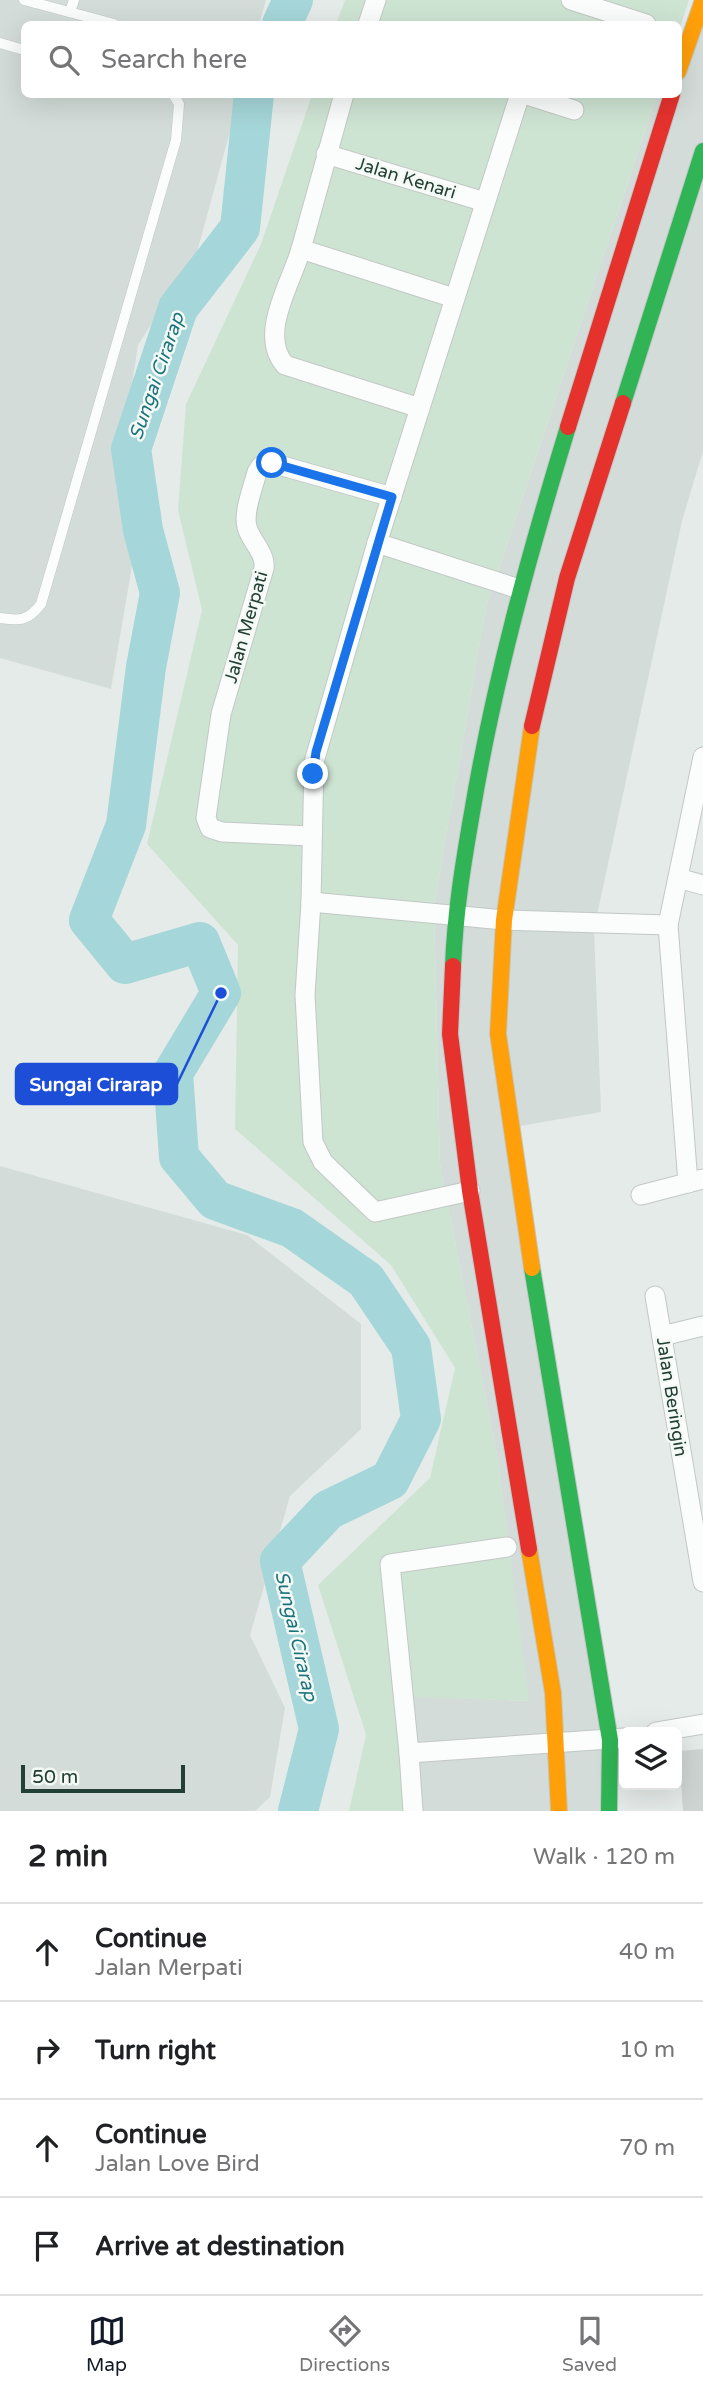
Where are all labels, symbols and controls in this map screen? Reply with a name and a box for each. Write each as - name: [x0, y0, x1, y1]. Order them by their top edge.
- search box: [21, 21, 682, 98]
- icon: search: [45, 41, 83, 79]
- text: Search here: [101, 44, 247, 75]
- street label: Jalan Kenari: [353, 152, 459, 204]
- water label: Sungai Cirarap: [125, 309, 189, 443]
- route start: [256, 447, 287, 478]
- street label: Jalan Merpati: [219, 568, 273, 686]
- route end: [297, 758, 328, 789]
- callout: Sungai Cirarap: [16, 1064, 177, 1104]
- text: Sungai Cirarap: [30, 1074, 162, 1097]
- street label: Jalan Beringin: [652, 1336, 692, 1458]
- water label: Sungai Cirarap: [270, 1569, 322, 1704]
- map controls: [619, 1727, 682, 1790]
- button: layers: [619, 1727, 682, 1790]
- scale bar: [21, 1762, 186, 1794]
- text: 50 m: [32, 1766, 78, 1788]
- text: 2 min: [28, 1838, 108, 1875]
- text: Walk · 120 m: [533, 1843, 675, 1871]
- text: Continue: [95, 1923, 207, 1954]
- icon: ahead: [28, 1933, 66, 1971]
- text: 40 m: [619, 1938, 675, 1966]
- text: Jalan Merpati: [95, 1954, 243, 1982]
- icon: right: [28, 2031, 66, 2069]
- text: Turn right: [95, 2035, 216, 2066]
- text: 10 m: [619, 2036, 675, 2064]
- text: Continue: [95, 2119, 207, 2150]
- icon: ahead: [28, 2129, 66, 2167]
- text: 70 m: [619, 2134, 675, 2162]
- text: Jalan Love Bird: [95, 2150, 260, 2178]
- icon: arrive: [28, 2227, 66, 2265]
- text: Arrive at destination: [95, 2231, 345, 2262]
- tab: Map: [86, 2312, 127, 2376]
- tab: Directions: [299, 2312, 390, 2376]
- tab: Saved: [562, 2312, 617, 2376]

